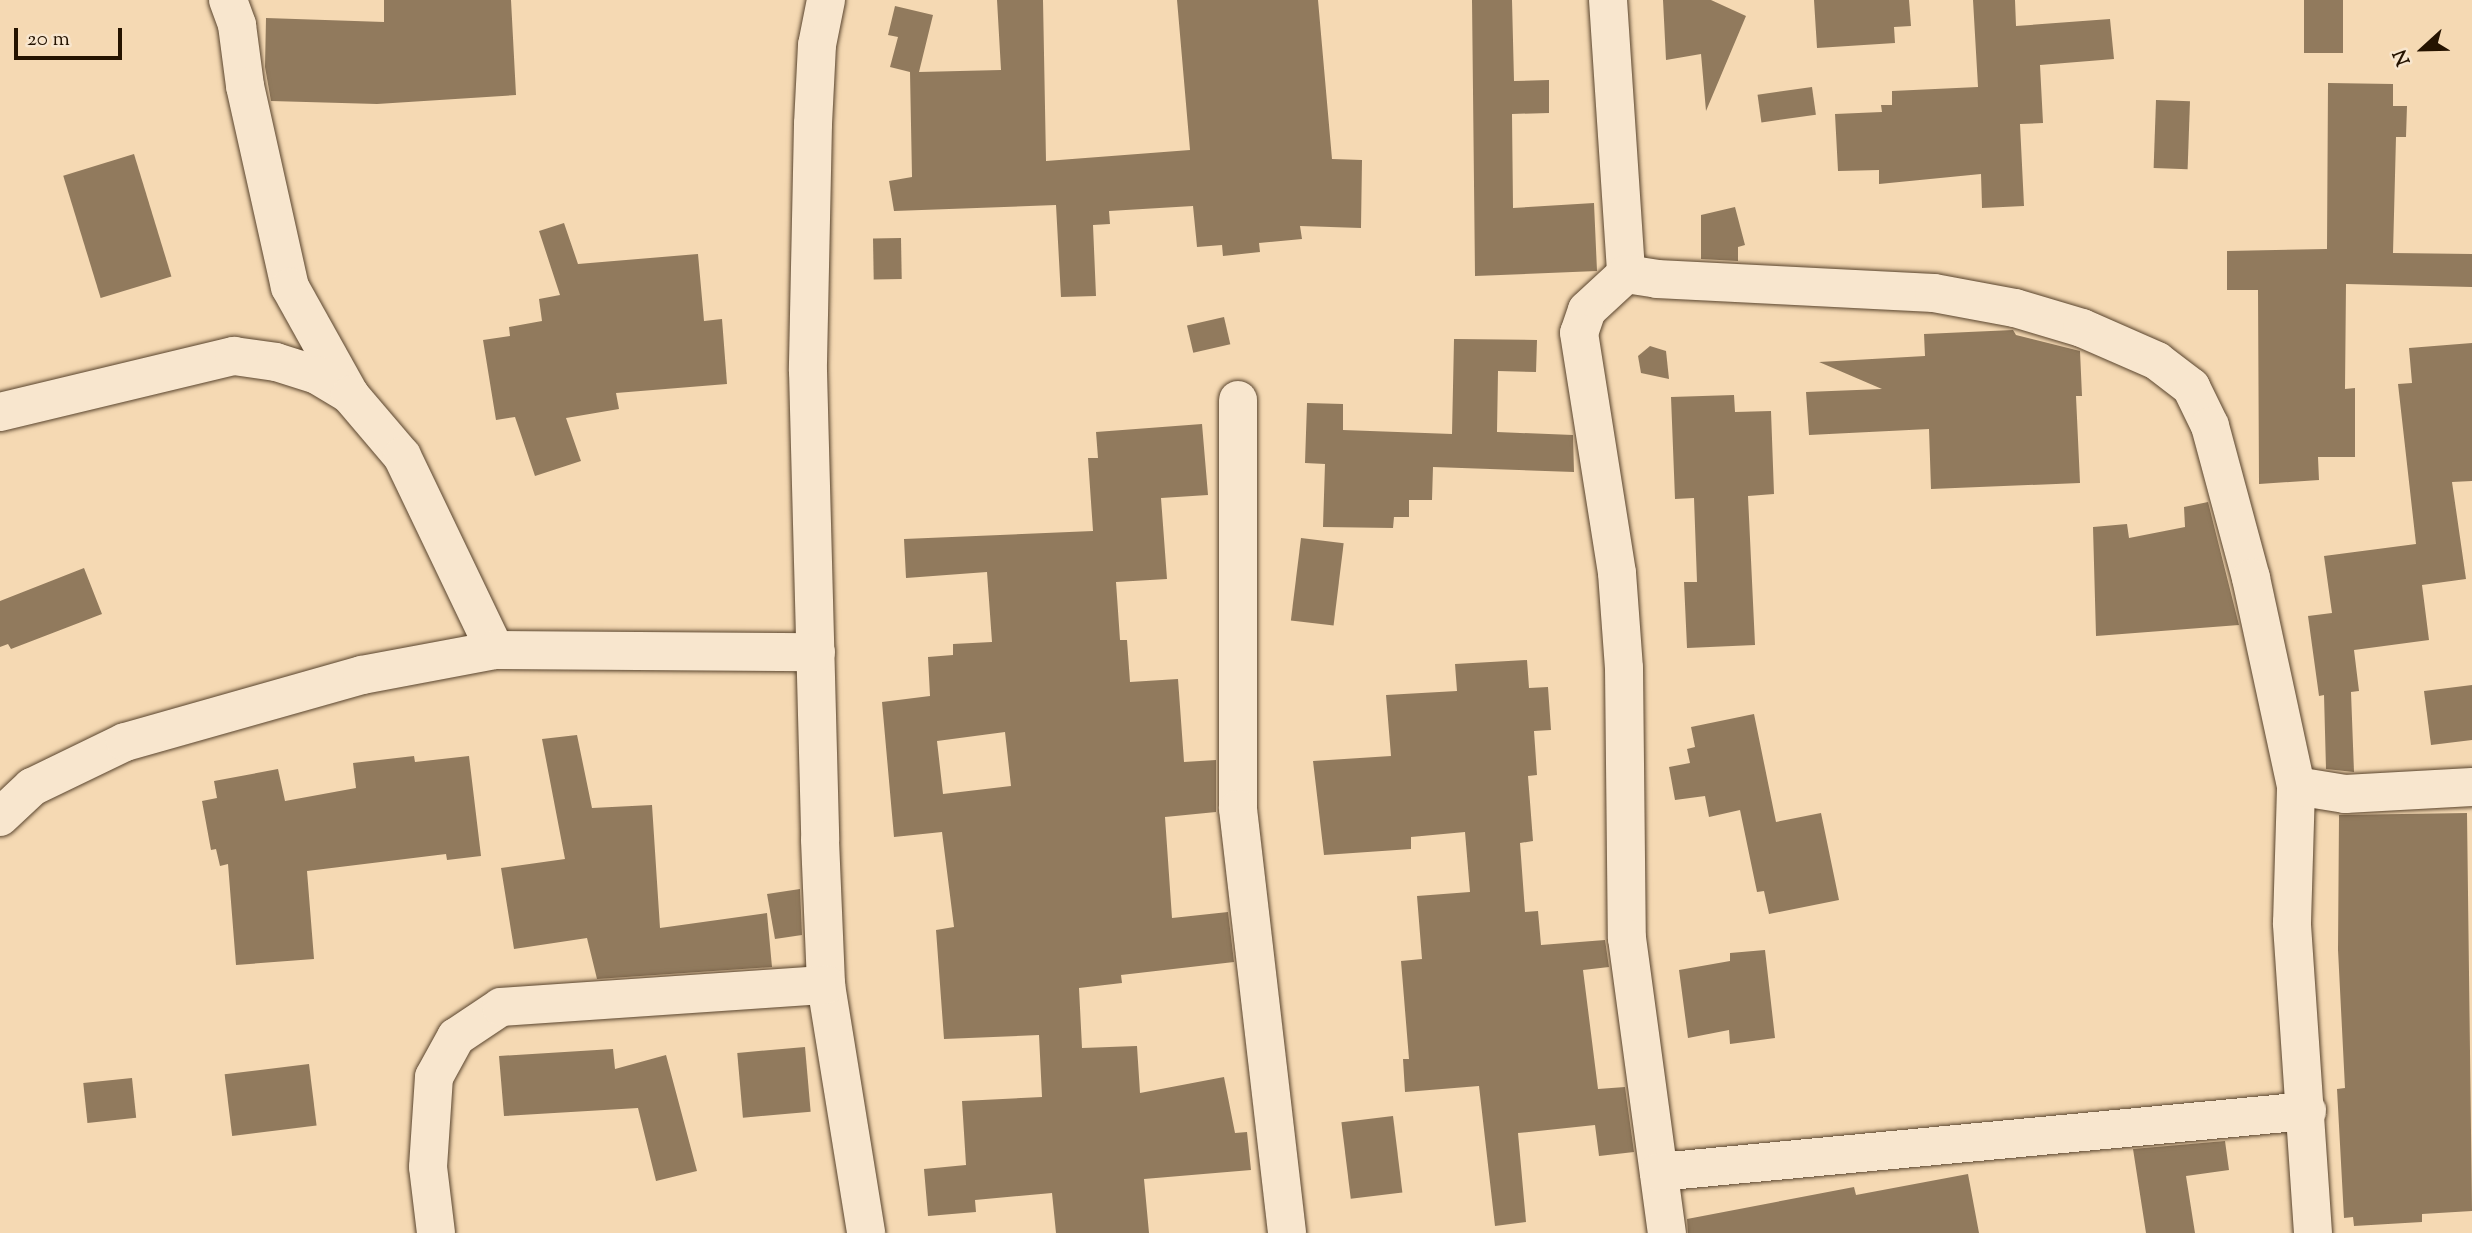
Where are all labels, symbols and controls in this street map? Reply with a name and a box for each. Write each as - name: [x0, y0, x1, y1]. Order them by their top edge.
- scale bar: [18, 14, 126, 58]
- north arrow: [2388, 14, 2458, 84]
- text: 20 m: [27, 25, 70, 55]
- text: N: [2388, 45, 2418, 69]

